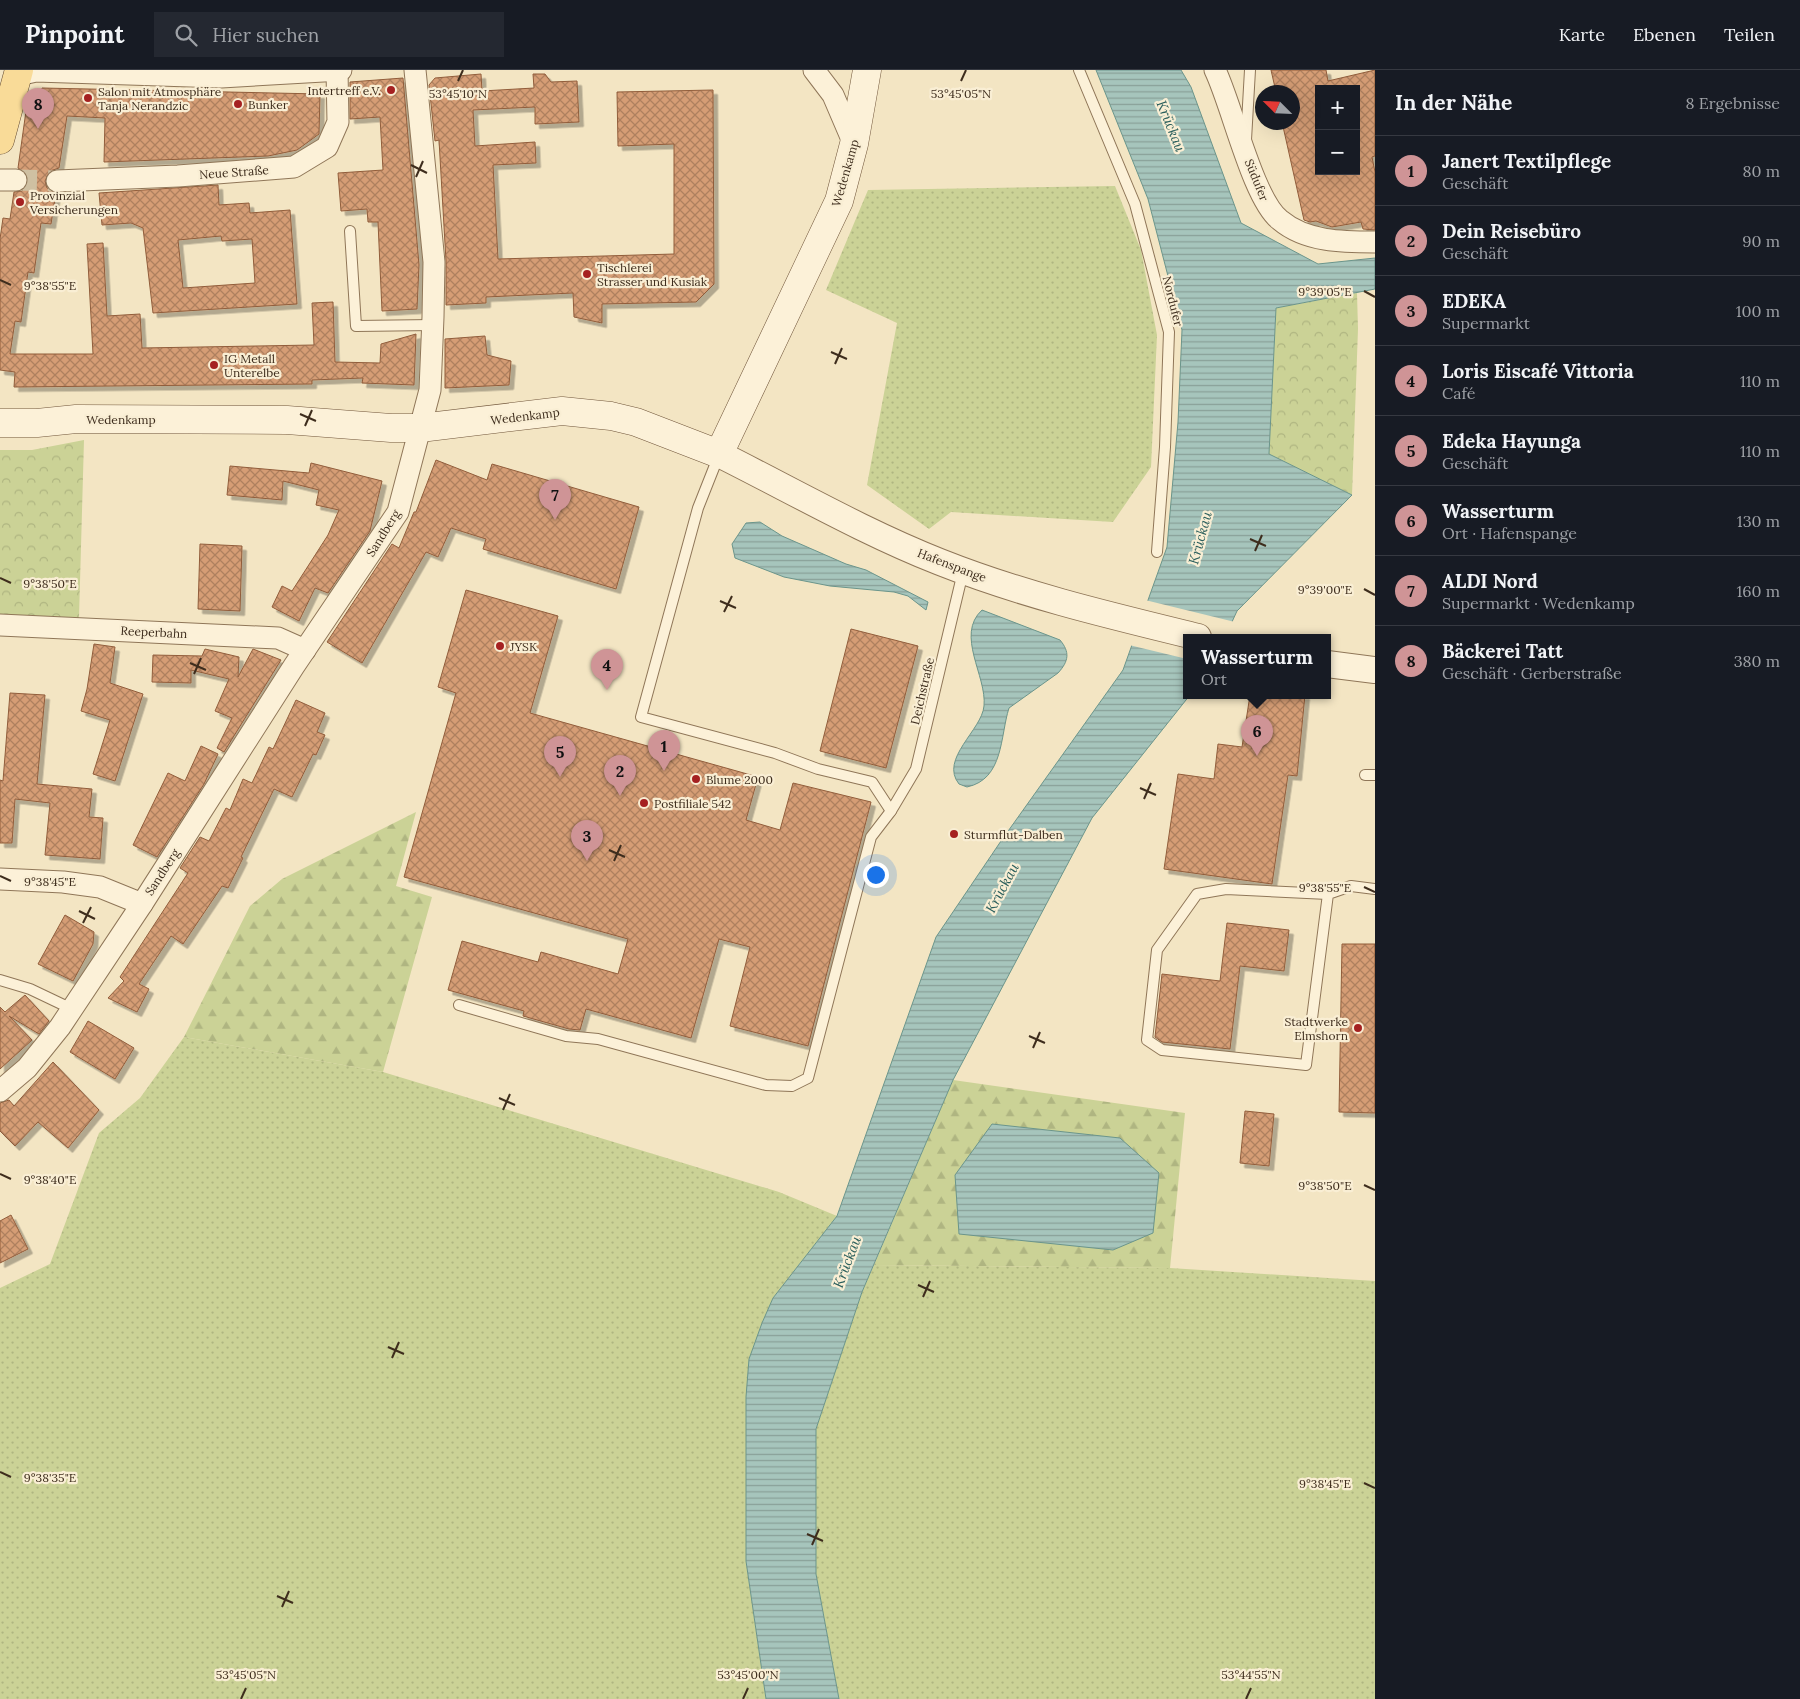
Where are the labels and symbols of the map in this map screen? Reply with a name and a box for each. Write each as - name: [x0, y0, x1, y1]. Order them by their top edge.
- place label: Intertreff e.V.: [308, 83, 381, 98]
- place label: Salon mit Atmosphäre Tanja Nerandzic: [98, 84, 222, 113]
- marker: Intertreff e.V.: [385, 84, 397, 96]
- north arrow: [1255, 85, 1300, 130]
- text: 53°45'10"N: [429, 86, 487, 101]
- text: 53°45'05"N: [931, 86, 991, 101]
- pin: 8: [22, 88, 54, 129]
- marker: Salon mit Atmosphäre Tanja Nerandzic: [82, 92, 94, 104]
- place label: Bunker: [248, 97, 289, 112]
- marker: Bunker: [232, 98, 244, 110]
- water label: Krückau: [1153, 98, 1190, 155]
- street label: Wedenkamp: [828, 138, 862, 208]
- street label: Südufer: [1242, 157, 1272, 204]
- street label: Neue Straße: [199, 162, 270, 182]
- place label: Provinzial Versicherungen: [29, 188, 118, 217]
- marker: Provinzial Versicherungen: [14, 196, 26, 208]
- place label: Tischlerei Strasser und Kusiak: [597, 260, 708, 289]
- marker: Tischlerei Strasser und Kusiak: [581, 268, 593, 280]
- street label: Nordufer: [1160, 274, 1187, 328]
- text: 9°38'55"E: [24, 278, 76, 293]
- text: 9°39'05"E: [1298, 284, 1352, 299]
- place label: IG Metall Unterelbe: [224, 351, 280, 380]
- marker: IG Metall Unterelbe: [208, 359, 220, 371]
- street label: Wedenkamp: [490, 404, 560, 428]
- street label: Wedenkamp: [86, 412, 156, 427]
- pin: 7: [539, 479, 571, 520]
- street label: Sandberg: [363, 506, 404, 559]
- water label: Krückau: [1184, 509, 1216, 566]
- street label: Hafenspange: [915, 545, 989, 585]
- text: 9°38'50"E: [23, 576, 77, 591]
- text: 9°39'00"E: [1298, 582, 1352, 597]
- street label: Reeperbahn: [120, 623, 188, 641]
- place label: JYSK: [509, 639, 538, 654]
- marker: JYSK: [494, 640, 506, 652]
- pin: 4: [591, 649, 623, 690]
- street label: Deichstraße: [907, 655, 937, 726]
- pin: 6: [1241, 715, 1273, 756]
- pin: 1: [648, 730, 680, 771]
- pin: 5: [544, 736, 576, 777]
- pin: 2: [604, 755, 636, 796]
- place label: Blume 2000: [706, 772, 773, 787]
- marker: Blume 2000: [690, 773, 702, 785]
- place label: Postfiliale 542: [654, 796, 731, 811]
- marker: Postfiliale 542: [638, 797, 650, 809]
- pin: 3: [571, 820, 603, 861]
- place label: Sturmflut-Dalben: [964, 827, 1063, 842]
- marker: Sturmflut-Dalben: [948, 828, 960, 840]
- street label: Sandberg: [141, 846, 183, 898]
- water label: Krückau: [981, 859, 1023, 916]
- your location: [863, 862, 889, 888]
- text: 9°38'45"E: [24, 874, 76, 889]
- text: 9°38'55"E: [1299, 880, 1351, 895]
- place label: Stadtwerke Elmshorn: [1284, 1014, 1348, 1043]
- marker: Stadtwerke Elmshorn: [1352, 1022, 1364, 1034]
- text: 9°38'40"E: [24, 1172, 76, 1187]
- text: 9°38'50"E: [1298, 1178, 1352, 1193]
- water label: Krückau: [829, 1233, 865, 1290]
- text: 9°38'35"E: [24, 1470, 76, 1485]
- text: 9°38'45"E: [1299, 1476, 1351, 1491]
- text: 53°45'05"N: [216, 1667, 276, 1682]
- text: 53°45'00"N: [717, 1667, 779, 1682]
- text: 53°44'55"N: [1221, 1667, 1281, 1682]

